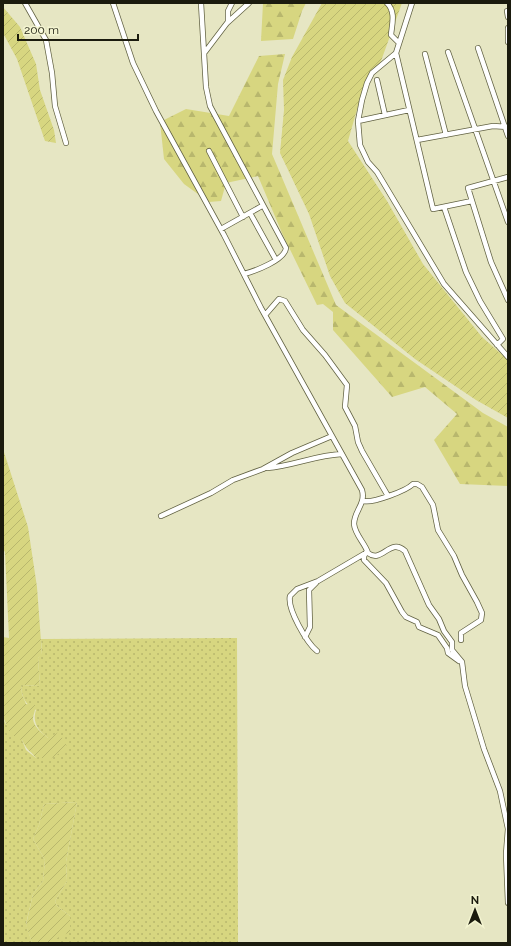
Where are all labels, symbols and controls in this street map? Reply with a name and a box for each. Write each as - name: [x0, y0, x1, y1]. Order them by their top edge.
- scale bar: [18, 16, 138, 42]
- text: 200 m: [24, 23, 59, 37]
- north arrow: [455, 890, 495, 930]
- text: N: [471, 894, 479, 907]

